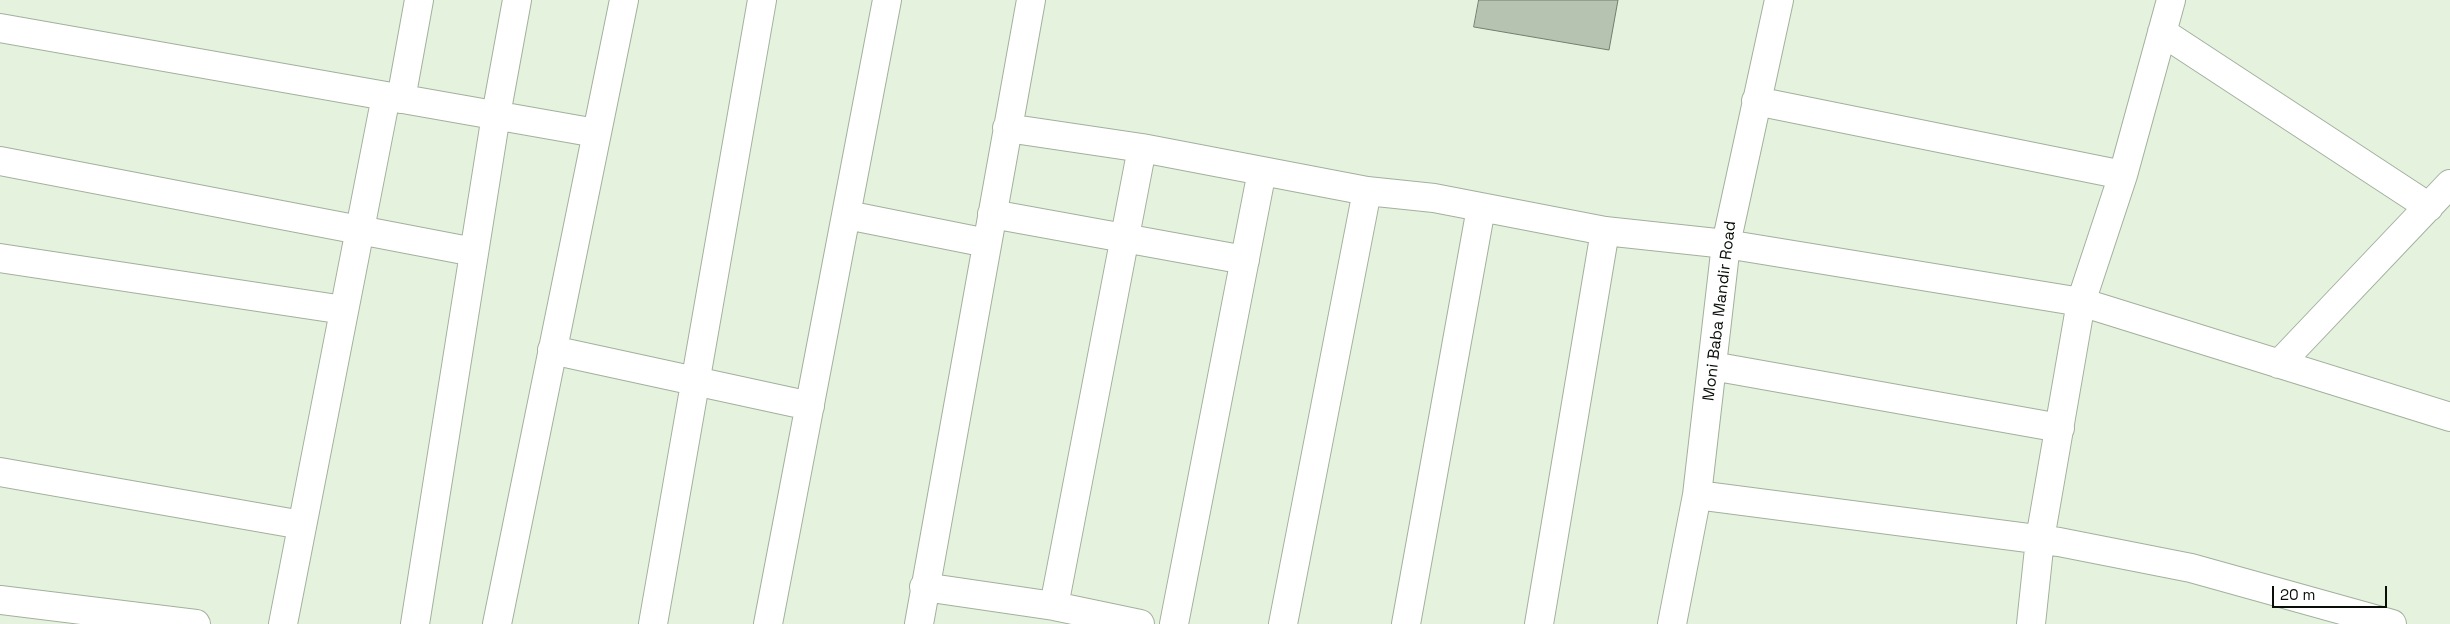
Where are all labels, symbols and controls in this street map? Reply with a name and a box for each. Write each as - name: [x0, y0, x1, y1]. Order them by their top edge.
- street label: Moni Baba Mandir Road: [1699, 220, 1741, 402]
- scale bar: [2275, 576, 2390, 608]
- text: 20 m: [2280, 585, 2315, 604]

